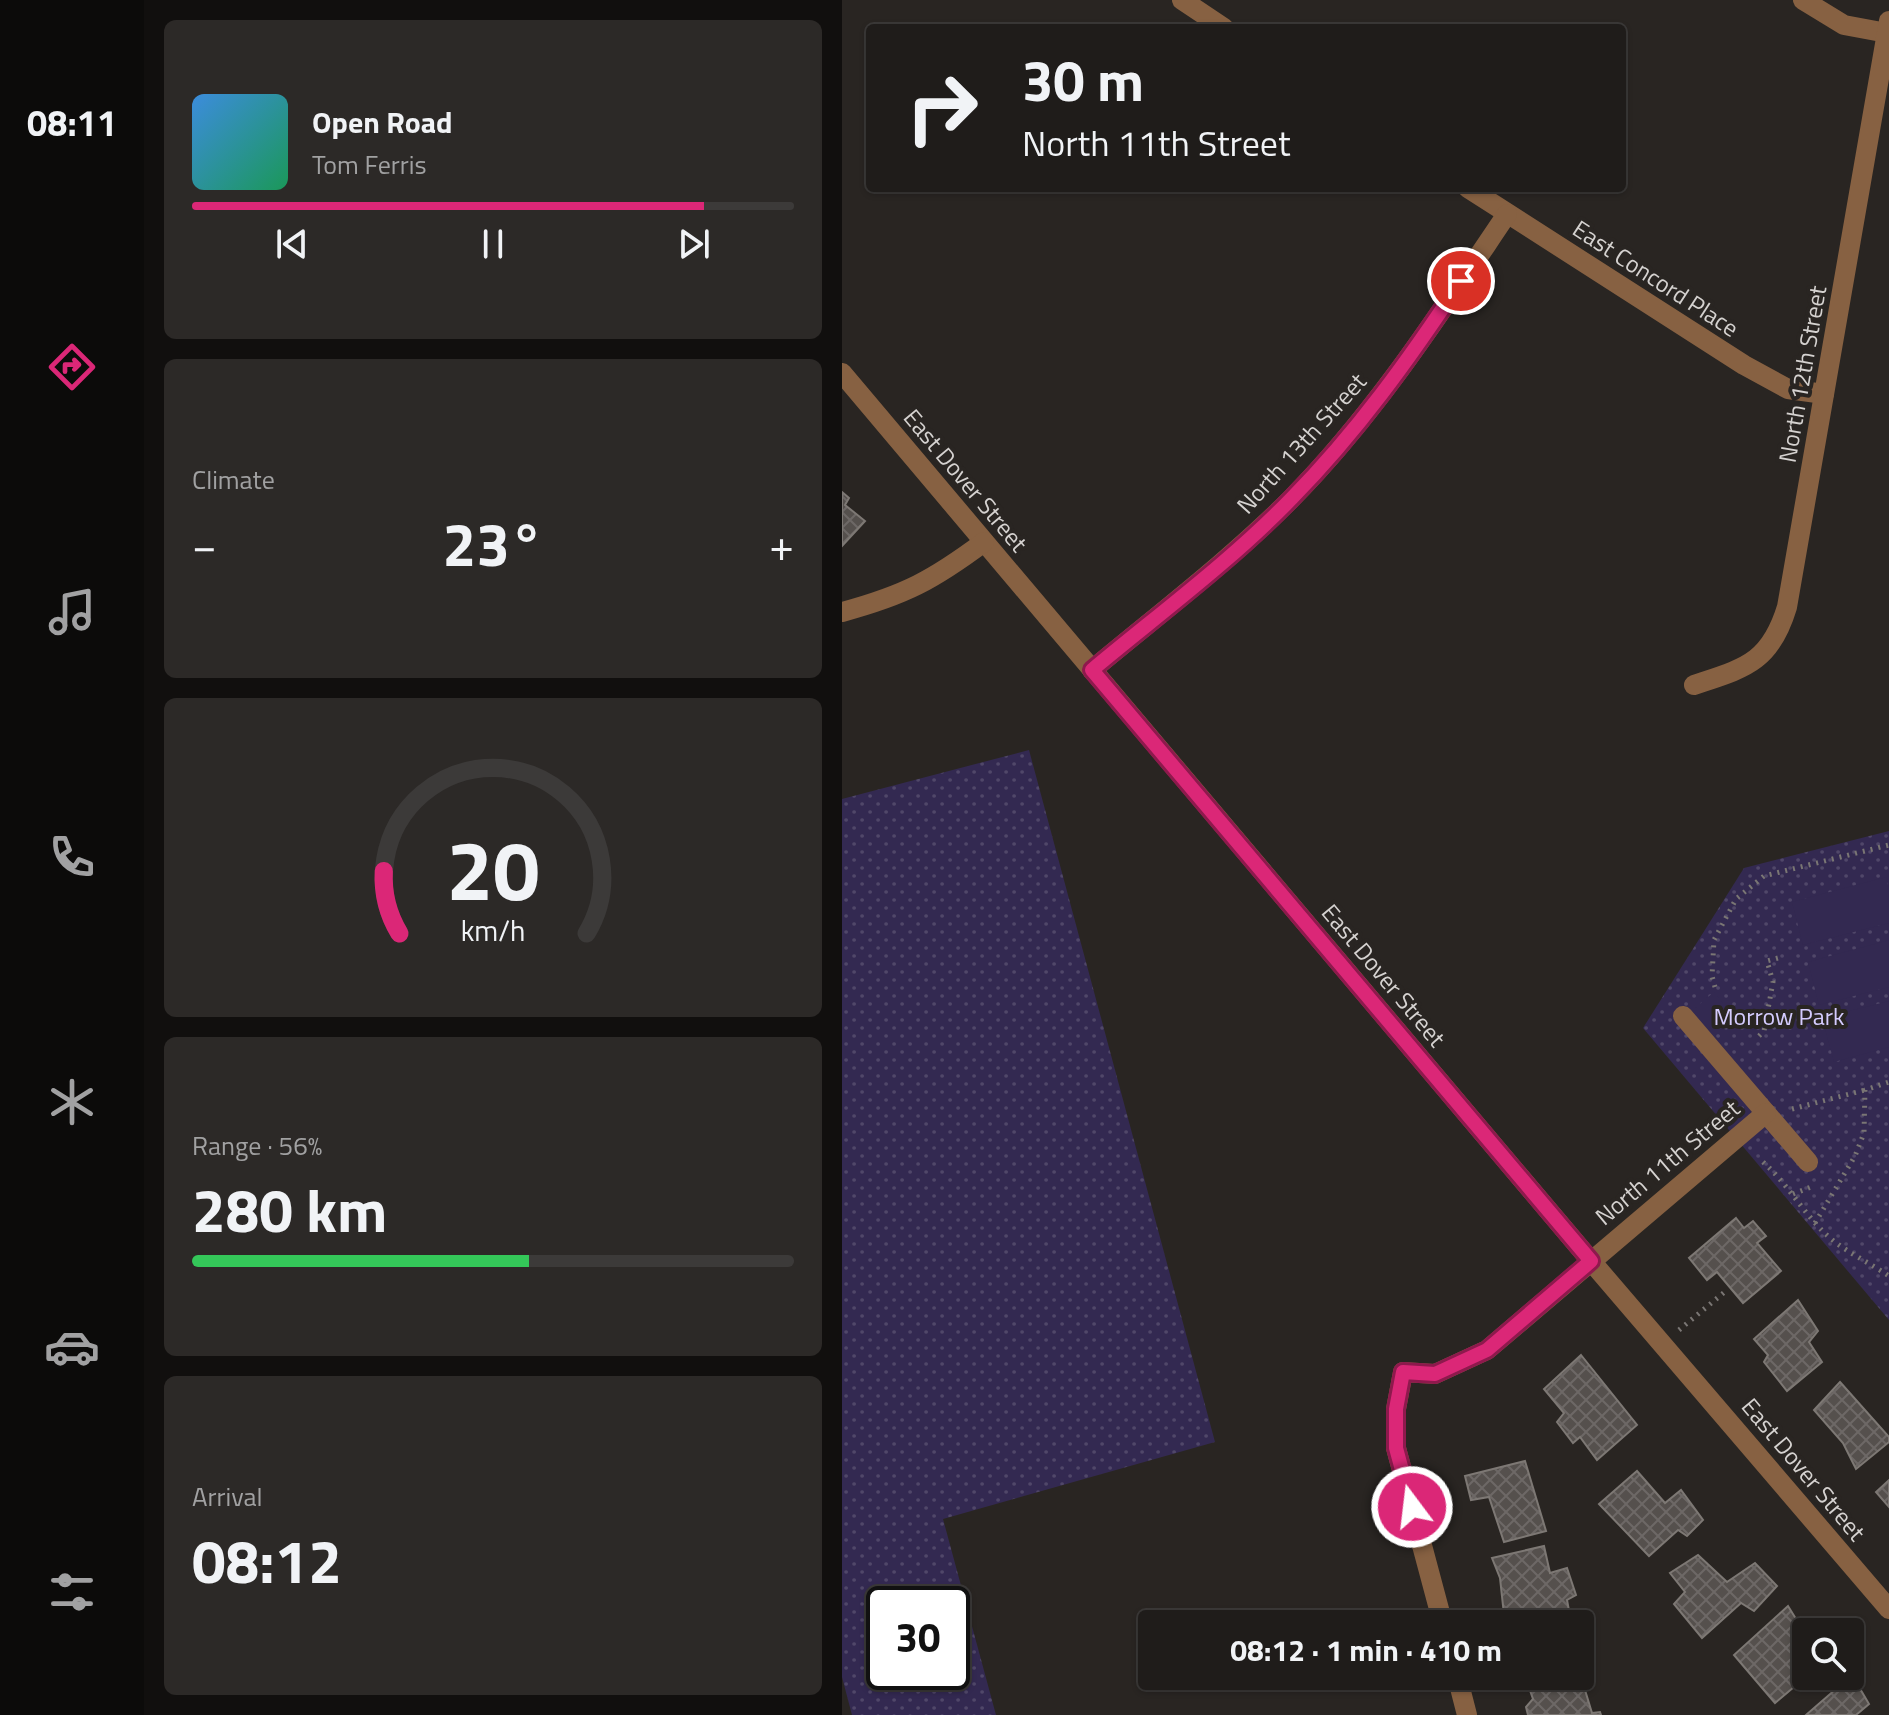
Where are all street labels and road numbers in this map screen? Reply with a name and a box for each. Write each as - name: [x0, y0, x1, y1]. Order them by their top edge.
- street label: East Concord Place: [1566, 211, 1746, 345]
- street label: North 12th Street: [1769, 282, 1835, 465]
- street label: North 13th Street: [1228, 364, 1375, 522]
- street label: East Dover Street: [895, 401, 1037, 560]
- street label: East Dover Street: [1313, 896, 1455, 1055]
- street label: North 11th Street: [1587, 1090, 1748, 1233]
- street label: East Dover Street: [1733, 1390, 1875, 1549]

